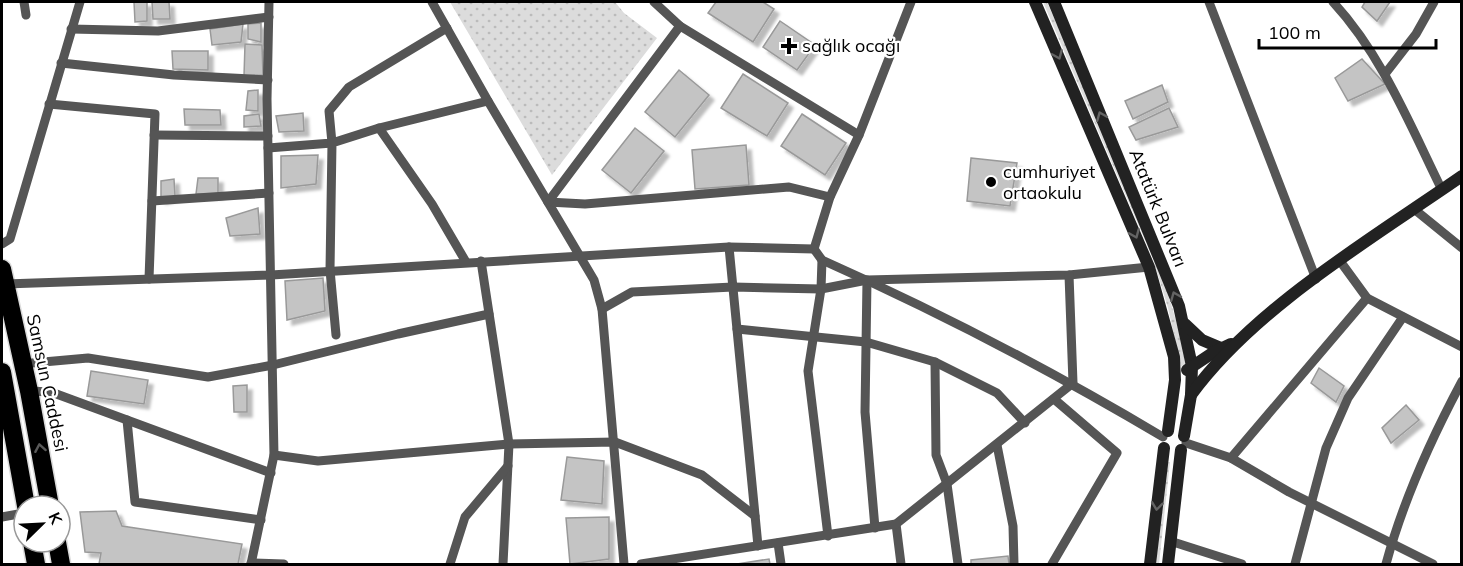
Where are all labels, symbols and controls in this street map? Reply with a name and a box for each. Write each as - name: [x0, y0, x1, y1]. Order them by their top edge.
- scale bar: [1259, 12, 1436, 50]
- text: 100 m: [1268, 21, 1321, 44]
- place label: sağlık ocağı: [802, 34, 900, 57]
- marker: sağlık ocağı: [780, 37, 798, 55]
- one-way arrow: [1051, 49, 1063, 60]
- one-way arrow: [1096, 111, 1108, 122]
- street label: Atatürk Bulvarı: [1124, 145, 1193, 270]
- place label: cumhuriyet ortaokulu: [1003, 160, 1095, 204]
- marker: cumhuriyet ortaokulu: [984, 175, 998, 189]
- one-way arrow: [1128, 228, 1140, 239]
- one-way arrow: [1170, 291, 1182, 302]
- street label: Samsun Caddesi: [22, 312, 73, 454]
- one-way arrow: [34, 444, 46, 453]
- north arrow: [12, 494, 72, 554]
- one-way arrow: [1151, 502, 1163, 511]
- text: K: [44, 509, 68, 528]

